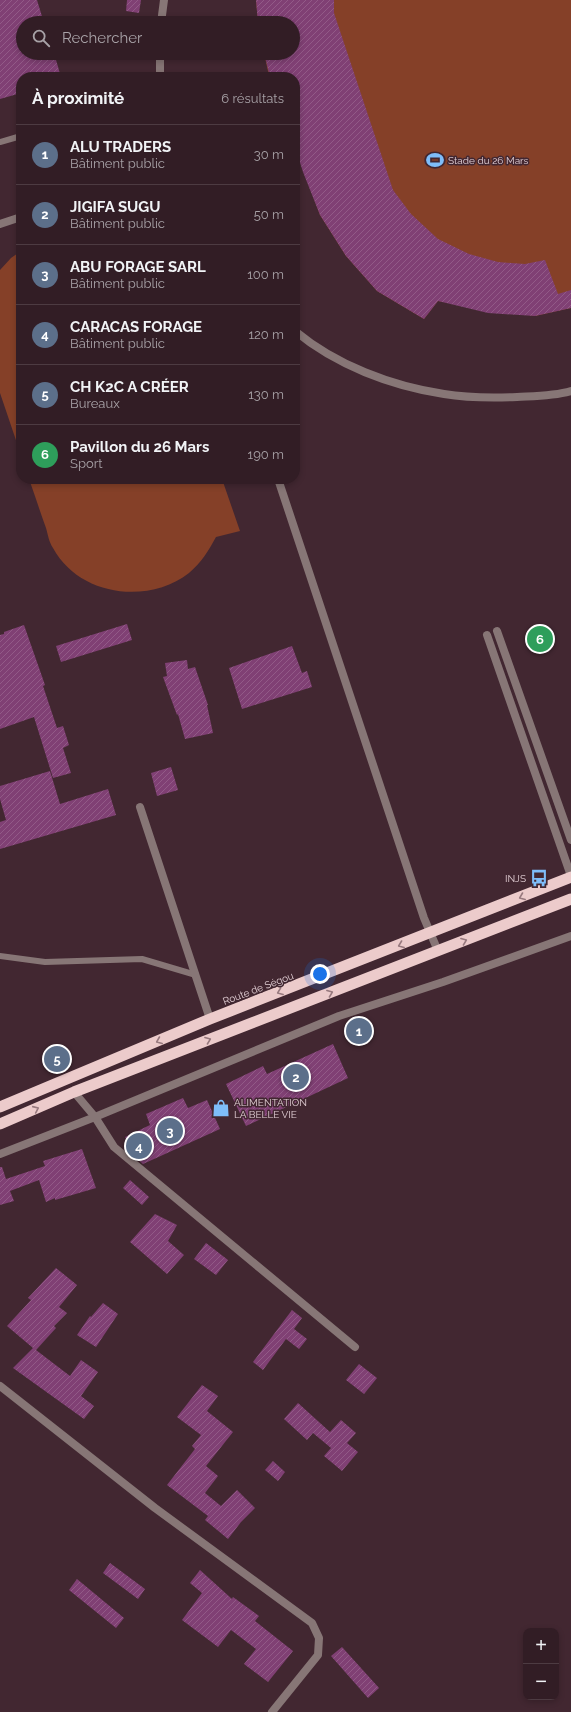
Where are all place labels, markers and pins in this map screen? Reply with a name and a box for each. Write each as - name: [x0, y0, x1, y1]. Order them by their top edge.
- sports icon: Stade du 26 Mars: [425, 150, 445, 170]
- place label: Stade du 26 Mars: [448, 155, 529, 166]
- pin: 6: [527, 624, 553, 654]
- bus stop icon: INJS: [529, 868, 549, 888]
- place label: INJS: [505, 873, 526, 884]
- pin: 1: [346, 1016, 372, 1046]
- pin: 5: [44, 1044, 70, 1074]
- pin: 2: [283, 1062, 309, 1092]
- place label: ALIMENTATION LA BELLE VIE: [234, 1097, 307, 1120]
- shop icon: ALIMENTATION LA BELLE VIE: [211, 1098, 231, 1118]
- pin: 3: [157, 1116, 183, 1146]
- pin: 4: [126, 1131, 152, 1161]

